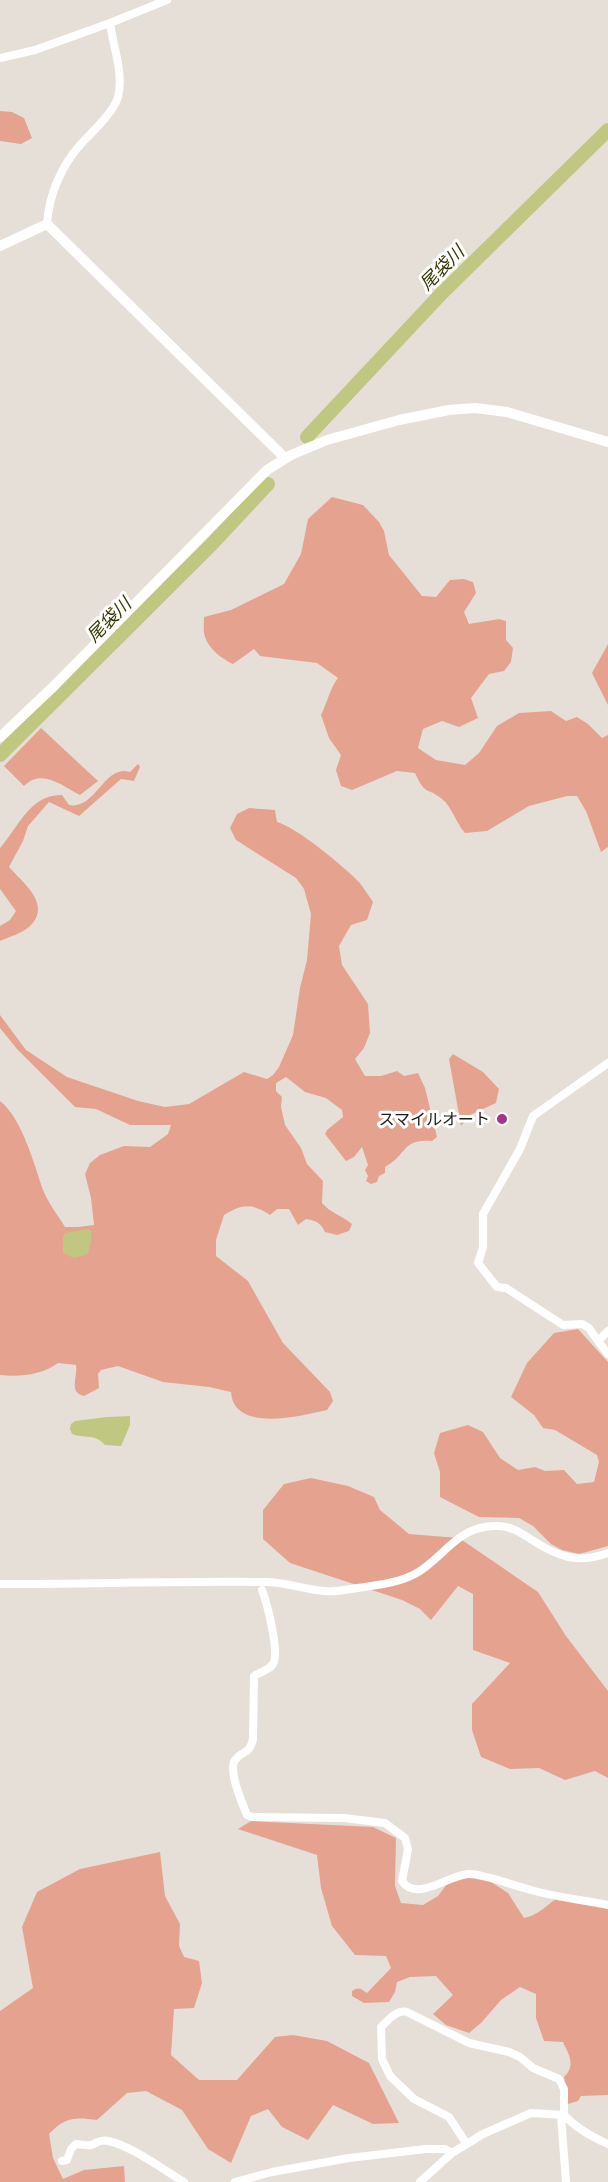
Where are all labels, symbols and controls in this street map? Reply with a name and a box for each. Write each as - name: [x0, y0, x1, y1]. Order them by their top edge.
- water label: 尾袋川: [415, 240, 470, 295]
- water label: 尾袋川: [82, 592, 137, 647]
- place label: スマイルオート: [378, 1110, 490, 1129]
- marker: スマイルオート: [495, 1112, 509, 1126]

